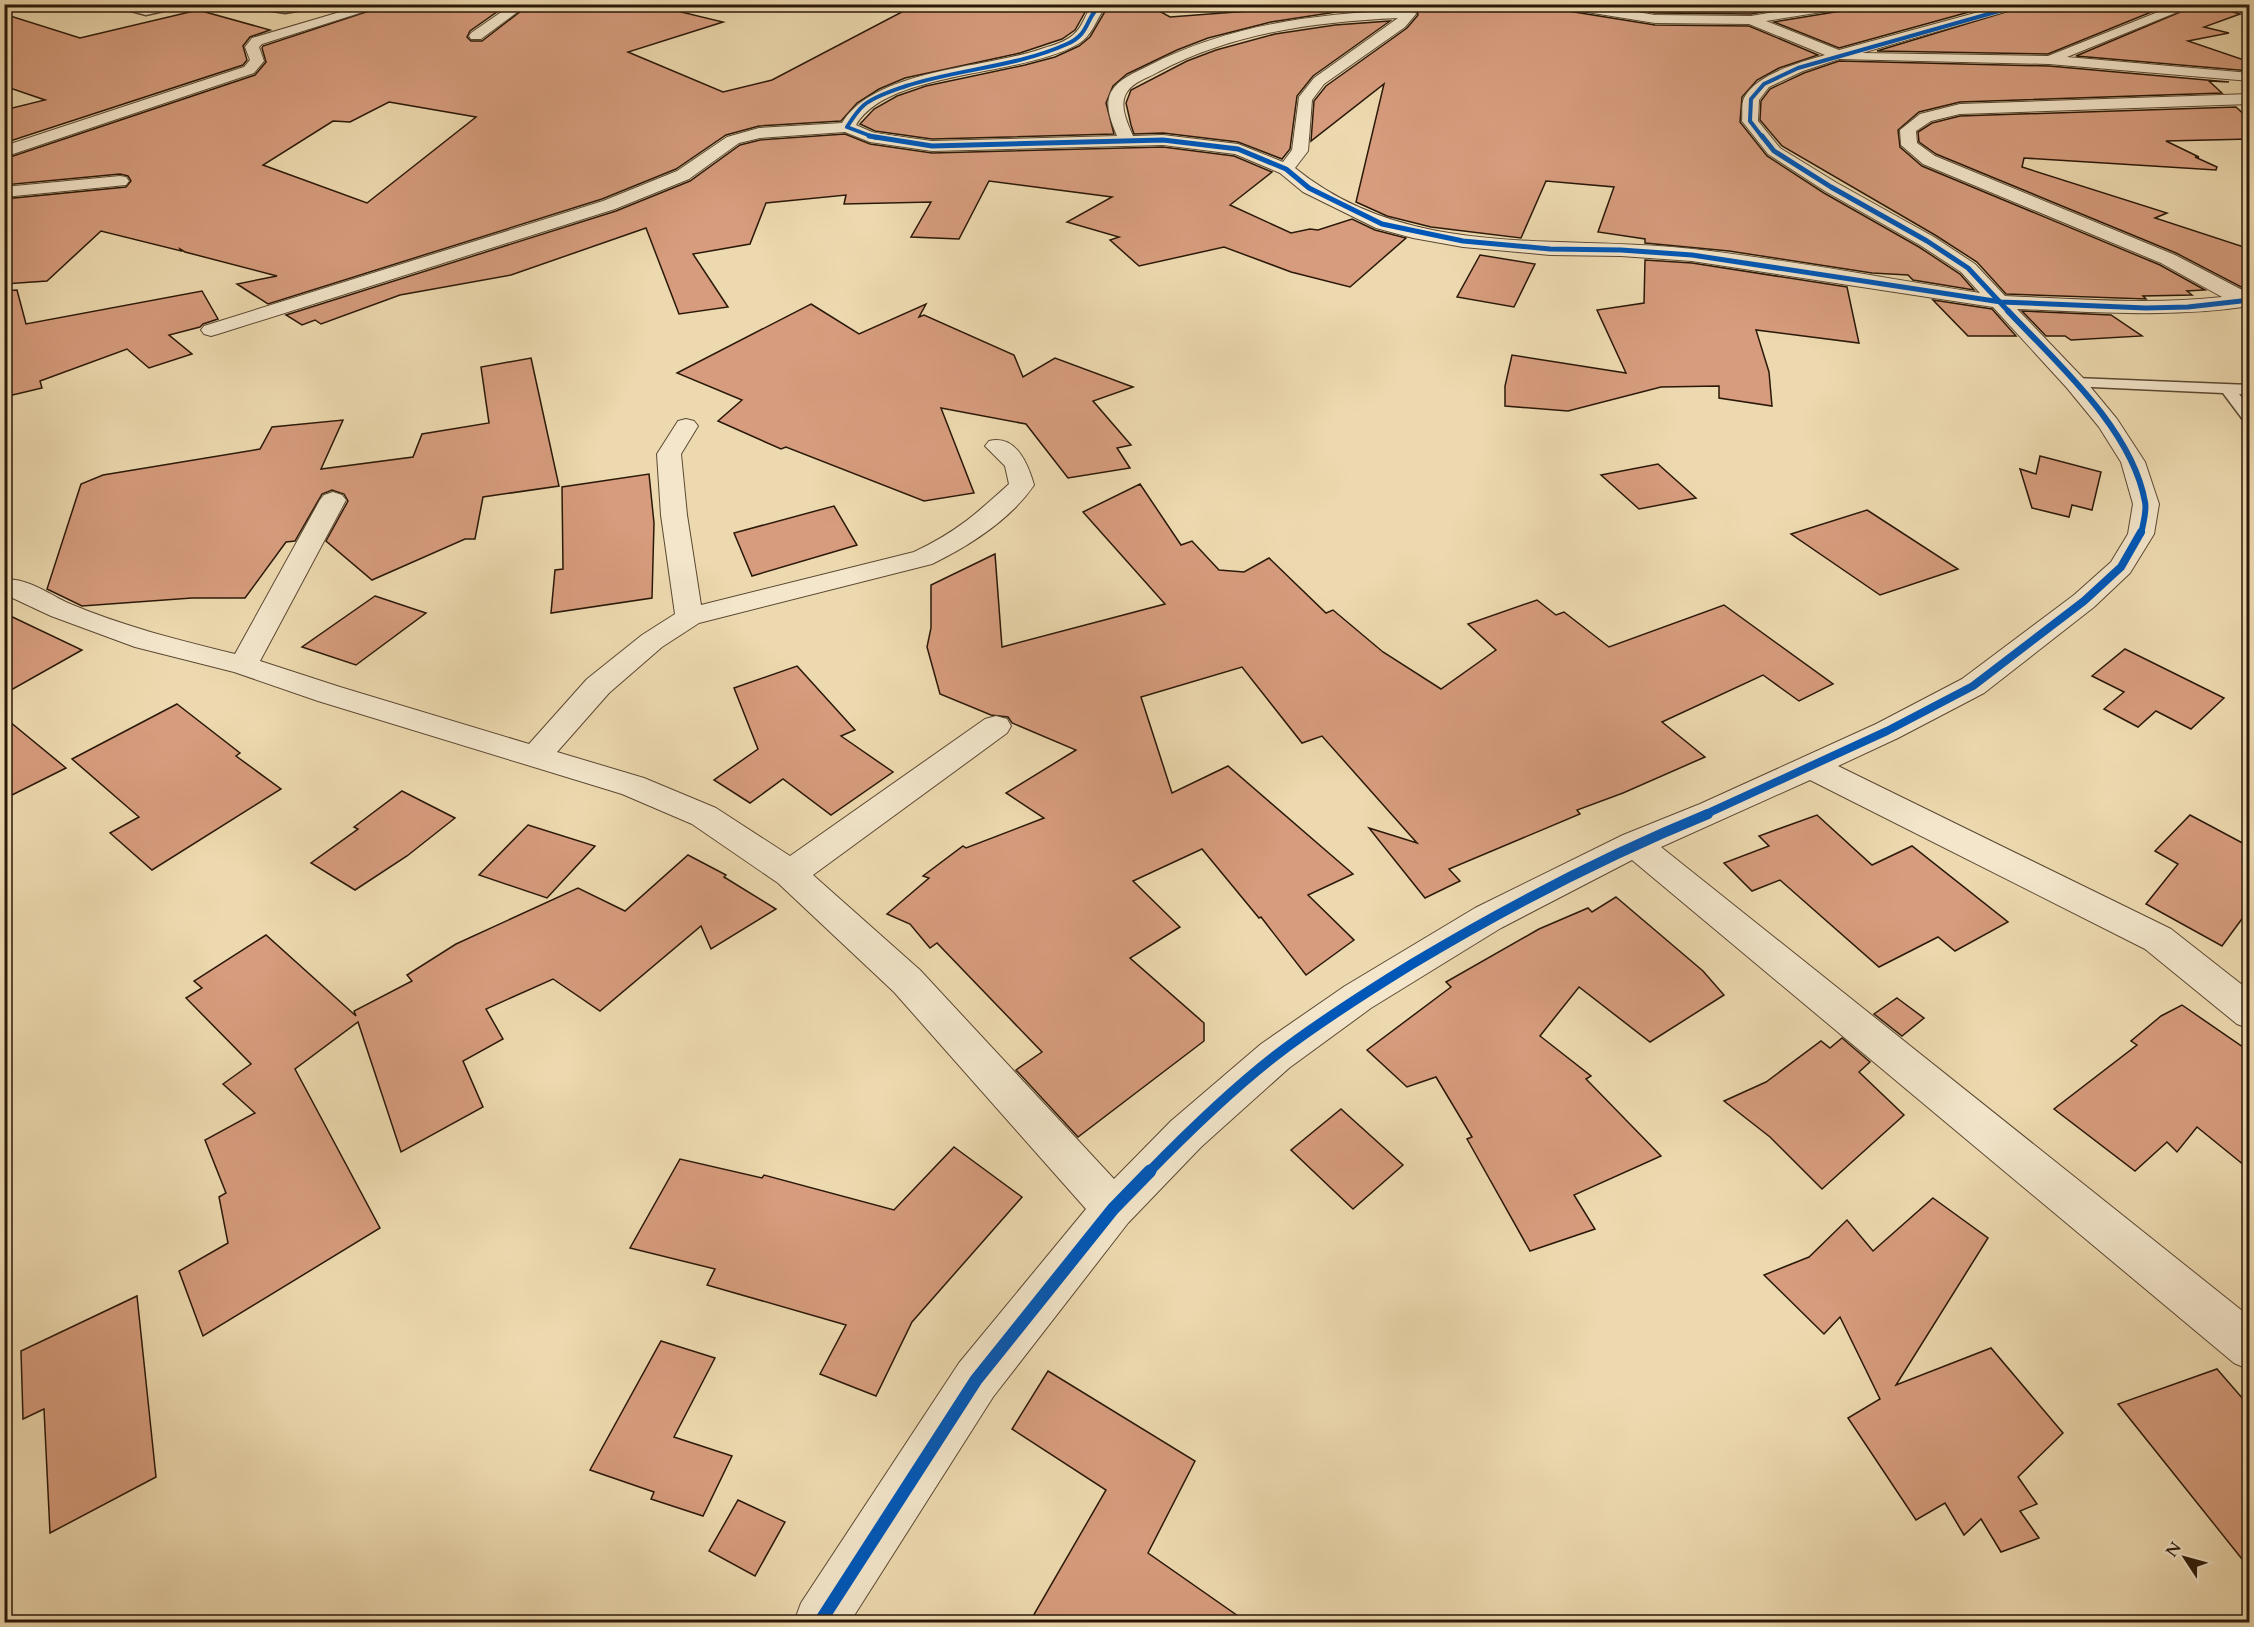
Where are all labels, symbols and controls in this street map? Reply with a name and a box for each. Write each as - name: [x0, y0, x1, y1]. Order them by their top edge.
- north arrow: [2155, 1528, 2215, 1588]
- text: N: [2161, 1538, 2187, 1562]

